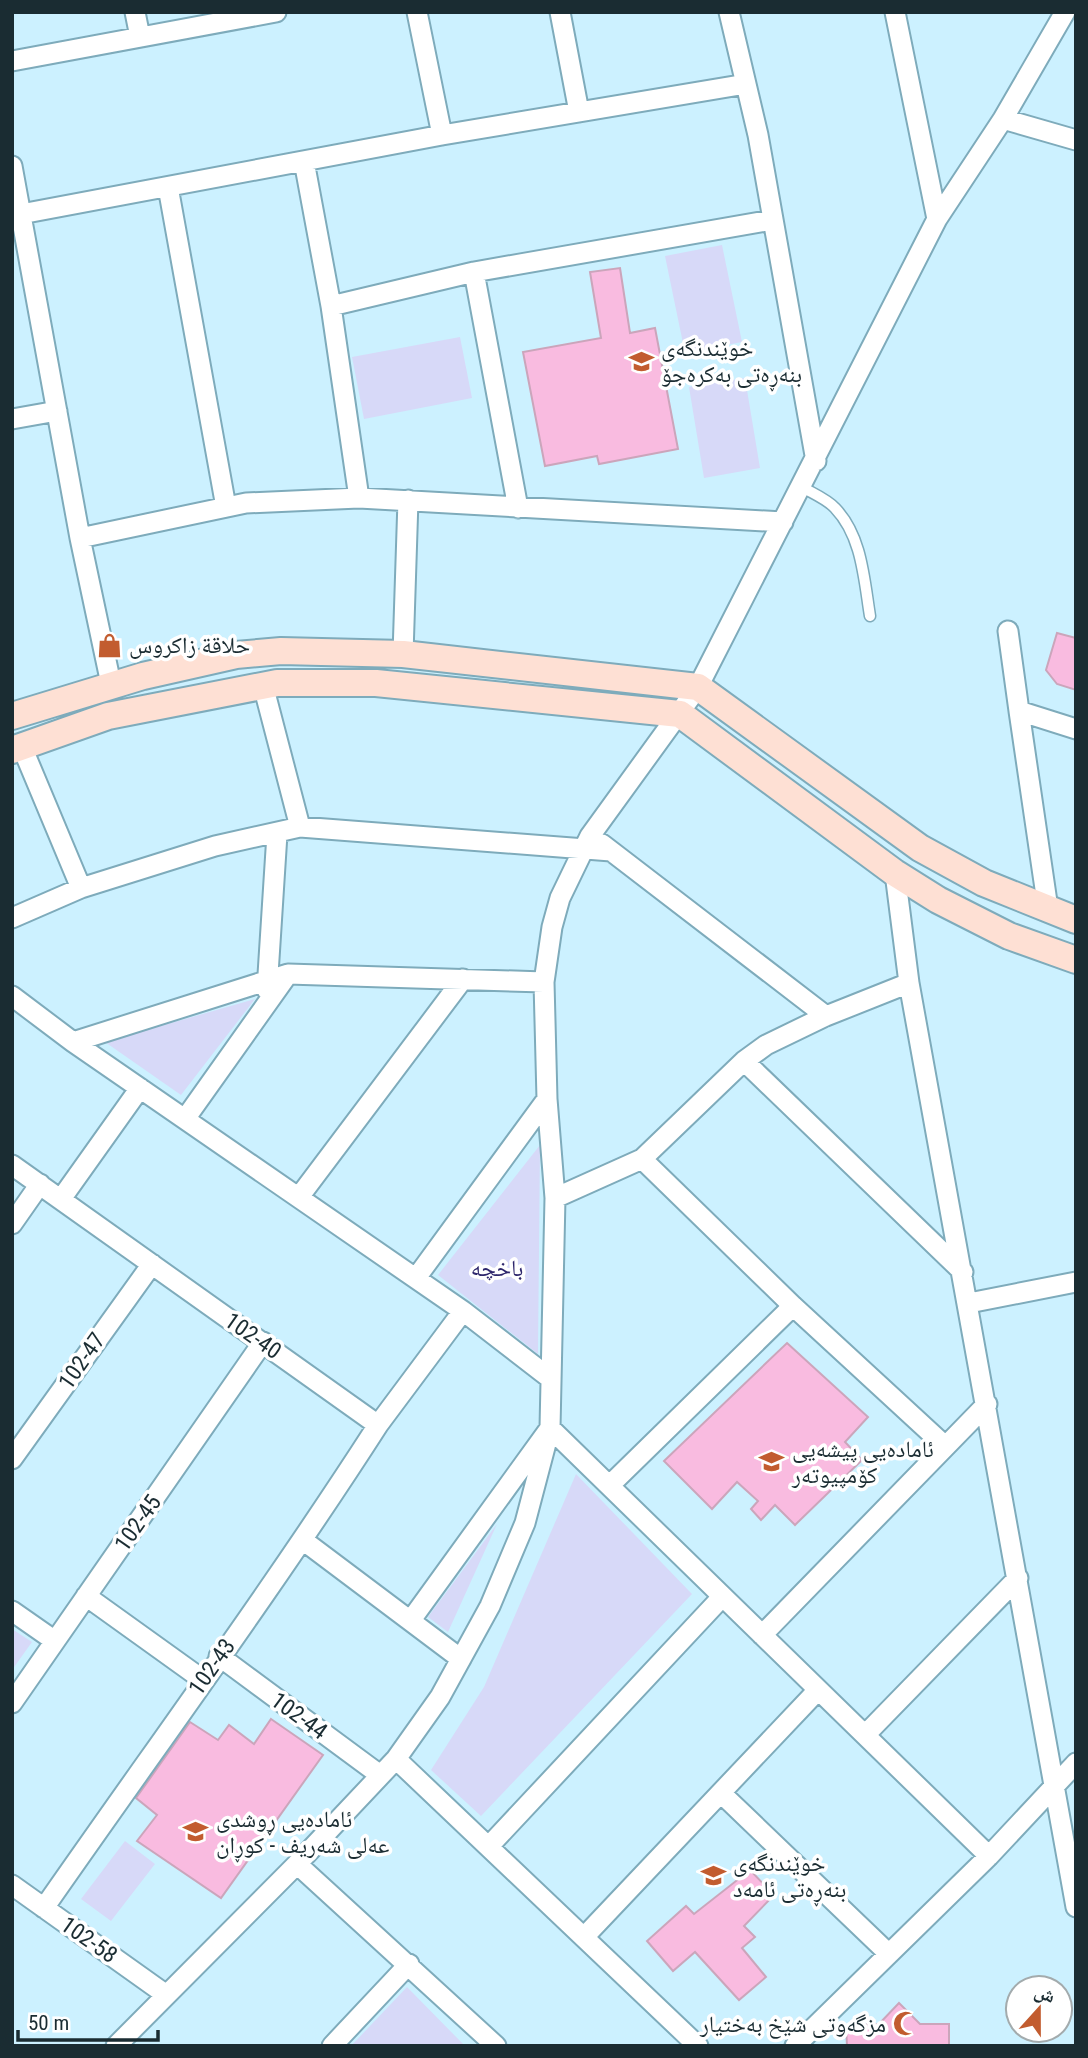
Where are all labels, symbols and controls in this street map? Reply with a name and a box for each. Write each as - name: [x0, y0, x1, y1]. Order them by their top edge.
- place label: خوێندنگەی بنەڕەتی بەکرەجۆ: [661, 335, 802, 391]
- school or university icon: خوێندنگەی بنەڕەتی بەکرەجۆ: [627, 347, 655, 375]
- shop icon: حلاقة زاکروس: [95, 631, 123, 659]
- place label: حلاقة زاکروس: [129, 632, 250, 659]
- park label: باخچە: [471, 1255, 523, 1282]
- street label: 102-40: [220, 1307, 286, 1365]
- street label: 102-47: [53, 1328, 111, 1394]
- place label: ئامادەیی پیشەیی کۆمپیوتەر: [791, 1436, 934, 1489]
- school or university icon: ئامادەیی پیشەیی کۆمپیوتەر: [758, 1448, 786, 1476]
- street label: 102-45: [109, 1490, 167, 1556]
- street label: 102-43: [183, 1634, 241, 1700]
- street label: 102-44: [266, 1687, 332, 1745]
- place label: ئامادەیی ڕوشدی عەلی شەریف - کوڕان: [216, 1806, 390, 1862]
- school or university icon: ئامادەیی ڕوشدی عەلی شەریف - کوڕان: [182, 1818, 210, 1846]
- place label: خوێندنگەی بنەڕەتی ئامەد: [733, 1850, 846, 1906]
- school or university icon: خوێندنگەی بنەڕەتی ئامەد: [699, 1862, 727, 1890]
- street label: 102-58: [56, 1911, 122, 1969]
- north arrow: [1004, 1974, 1074, 2044]
- text: ش: [1031, 1979, 1058, 2008]
- scale bar: [18, 1998, 158, 2042]
- mosque icon: مزگەوتی شێخ بەختیار: [892, 2010, 920, 2038]
- text: 50 m: [28, 2011, 69, 2035]
- place label: مزگەوتی شێخ بەختیار: [699, 2011, 886, 2039]

